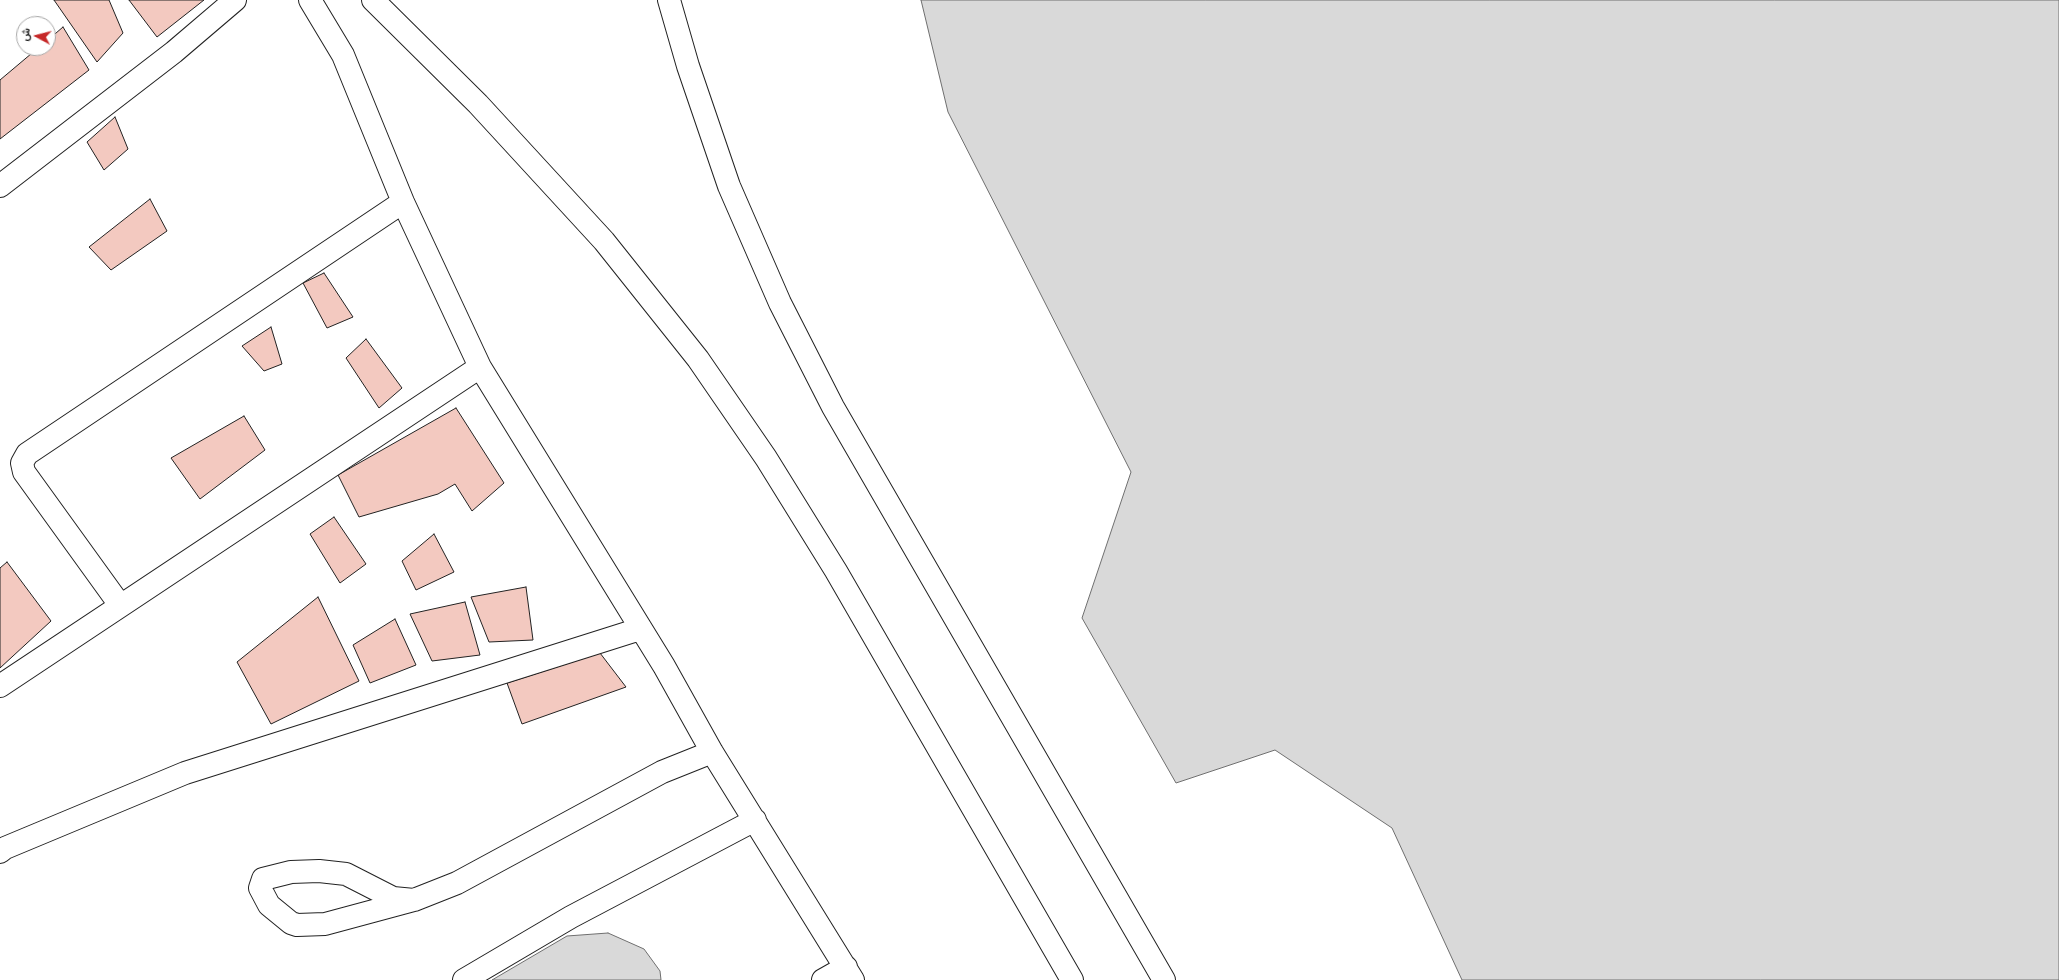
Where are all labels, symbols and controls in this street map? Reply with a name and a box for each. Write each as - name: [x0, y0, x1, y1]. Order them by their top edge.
- north arrow: [16, 16, 56, 56]
- text: ش: [17, 27, 33, 42]

